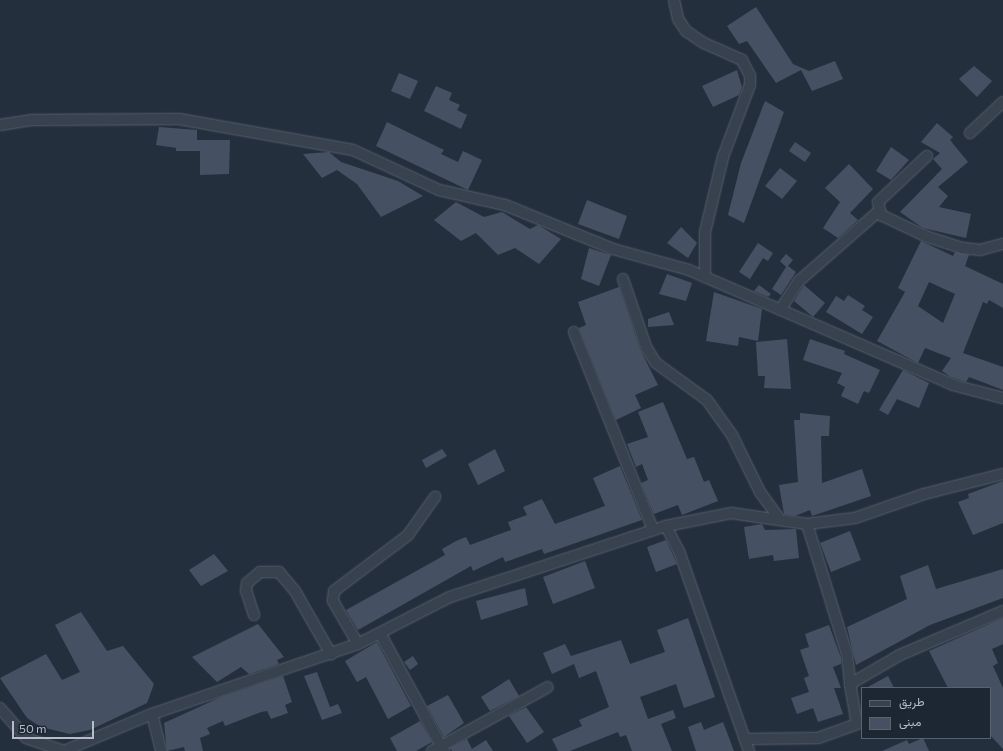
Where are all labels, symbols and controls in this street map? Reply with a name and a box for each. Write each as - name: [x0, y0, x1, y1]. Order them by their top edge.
- legend: [861, 687, 991, 739]
- text: طريق: [899, 694, 924, 708]
- scale bar: [14, 713, 96, 739]
- text: مبنى: [899, 714, 921, 728]
- text: 50 m: [19, 721, 47, 735]

